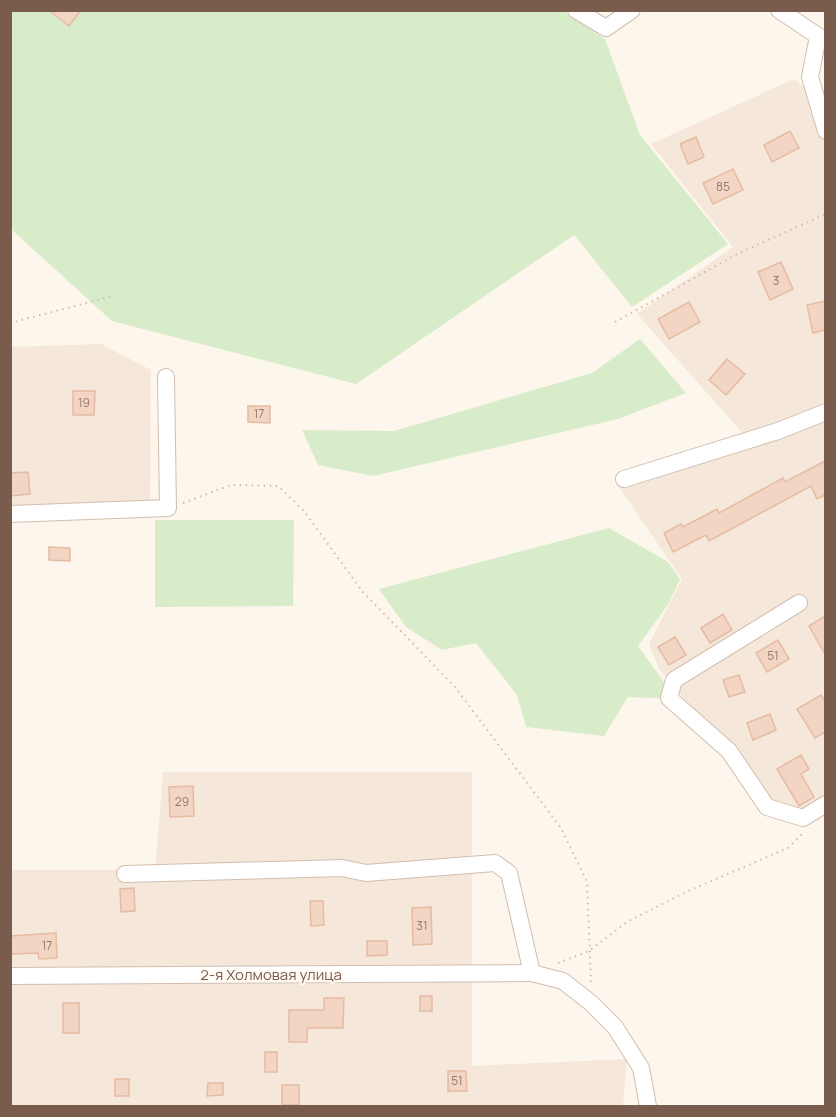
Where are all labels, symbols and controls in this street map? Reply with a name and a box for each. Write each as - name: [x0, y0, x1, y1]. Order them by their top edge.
- house number: 85: [716, 178, 730, 195]
- house number: 3: [773, 272, 779, 289]
- house number: 19: [78, 394, 90, 411]
- house number: 17: [254, 405, 264, 422]
- house number: 51: [767, 647, 779, 664]
- house number: 29: [175, 793, 189, 810]
- house number: 31: [416, 917, 428, 934]
- house number: 17: [42, 937, 52, 954]
- street label: 2-я Холмовая улица: [200, 964, 342, 985]
- house number: 51: [451, 1072, 463, 1089]

